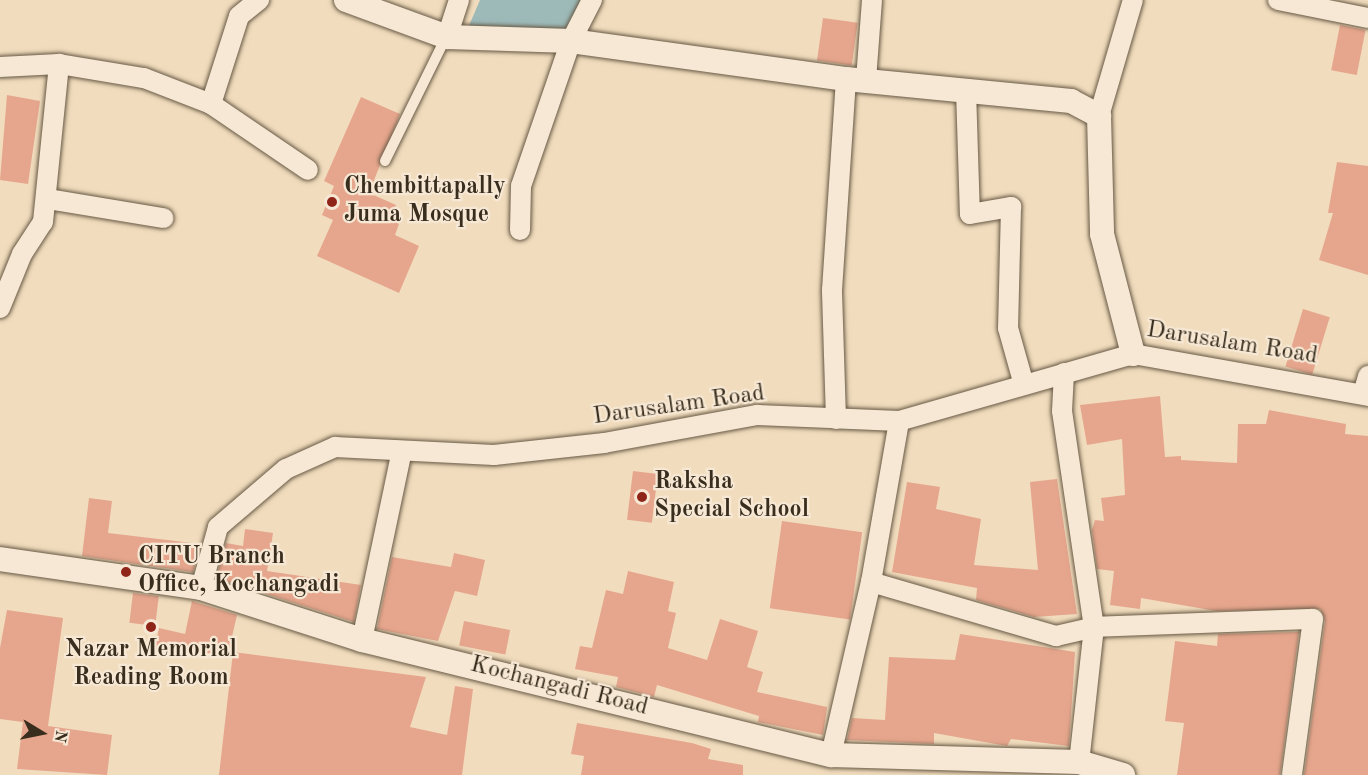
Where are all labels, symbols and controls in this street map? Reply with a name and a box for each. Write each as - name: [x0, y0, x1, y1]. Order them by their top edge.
- place label: Chembittapally Juma Mosque: [344, 174, 506, 230]
- marker: Chembittapally Juma Mosque: [325, 195, 339, 209]
- street label: Darusalam Road: [1144, 316, 1320, 372]
- street label: Darusalam Road: [591, 380, 767, 432]
- place label: Raksha Special School: [654, 469, 809, 525]
- marker: Raksha Special School: [635, 490, 649, 504]
- place label: CITU Branch Office, Kochangadi: [138, 544, 339, 600]
- marker: CITU Branch Office, Kochangadi: [119, 565, 133, 579]
- marker: Nazar Memorial Reading Room: [144, 620, 158, 634]
- place label: Nazar Memorial Reading Room: [65, 637, 237, 693]
- street label: Kochangadi Road: [467, 651, 651, 723]
- north arrow: [12, 703, 72, 763]
- text: N: [51, 729, 69, 744]

